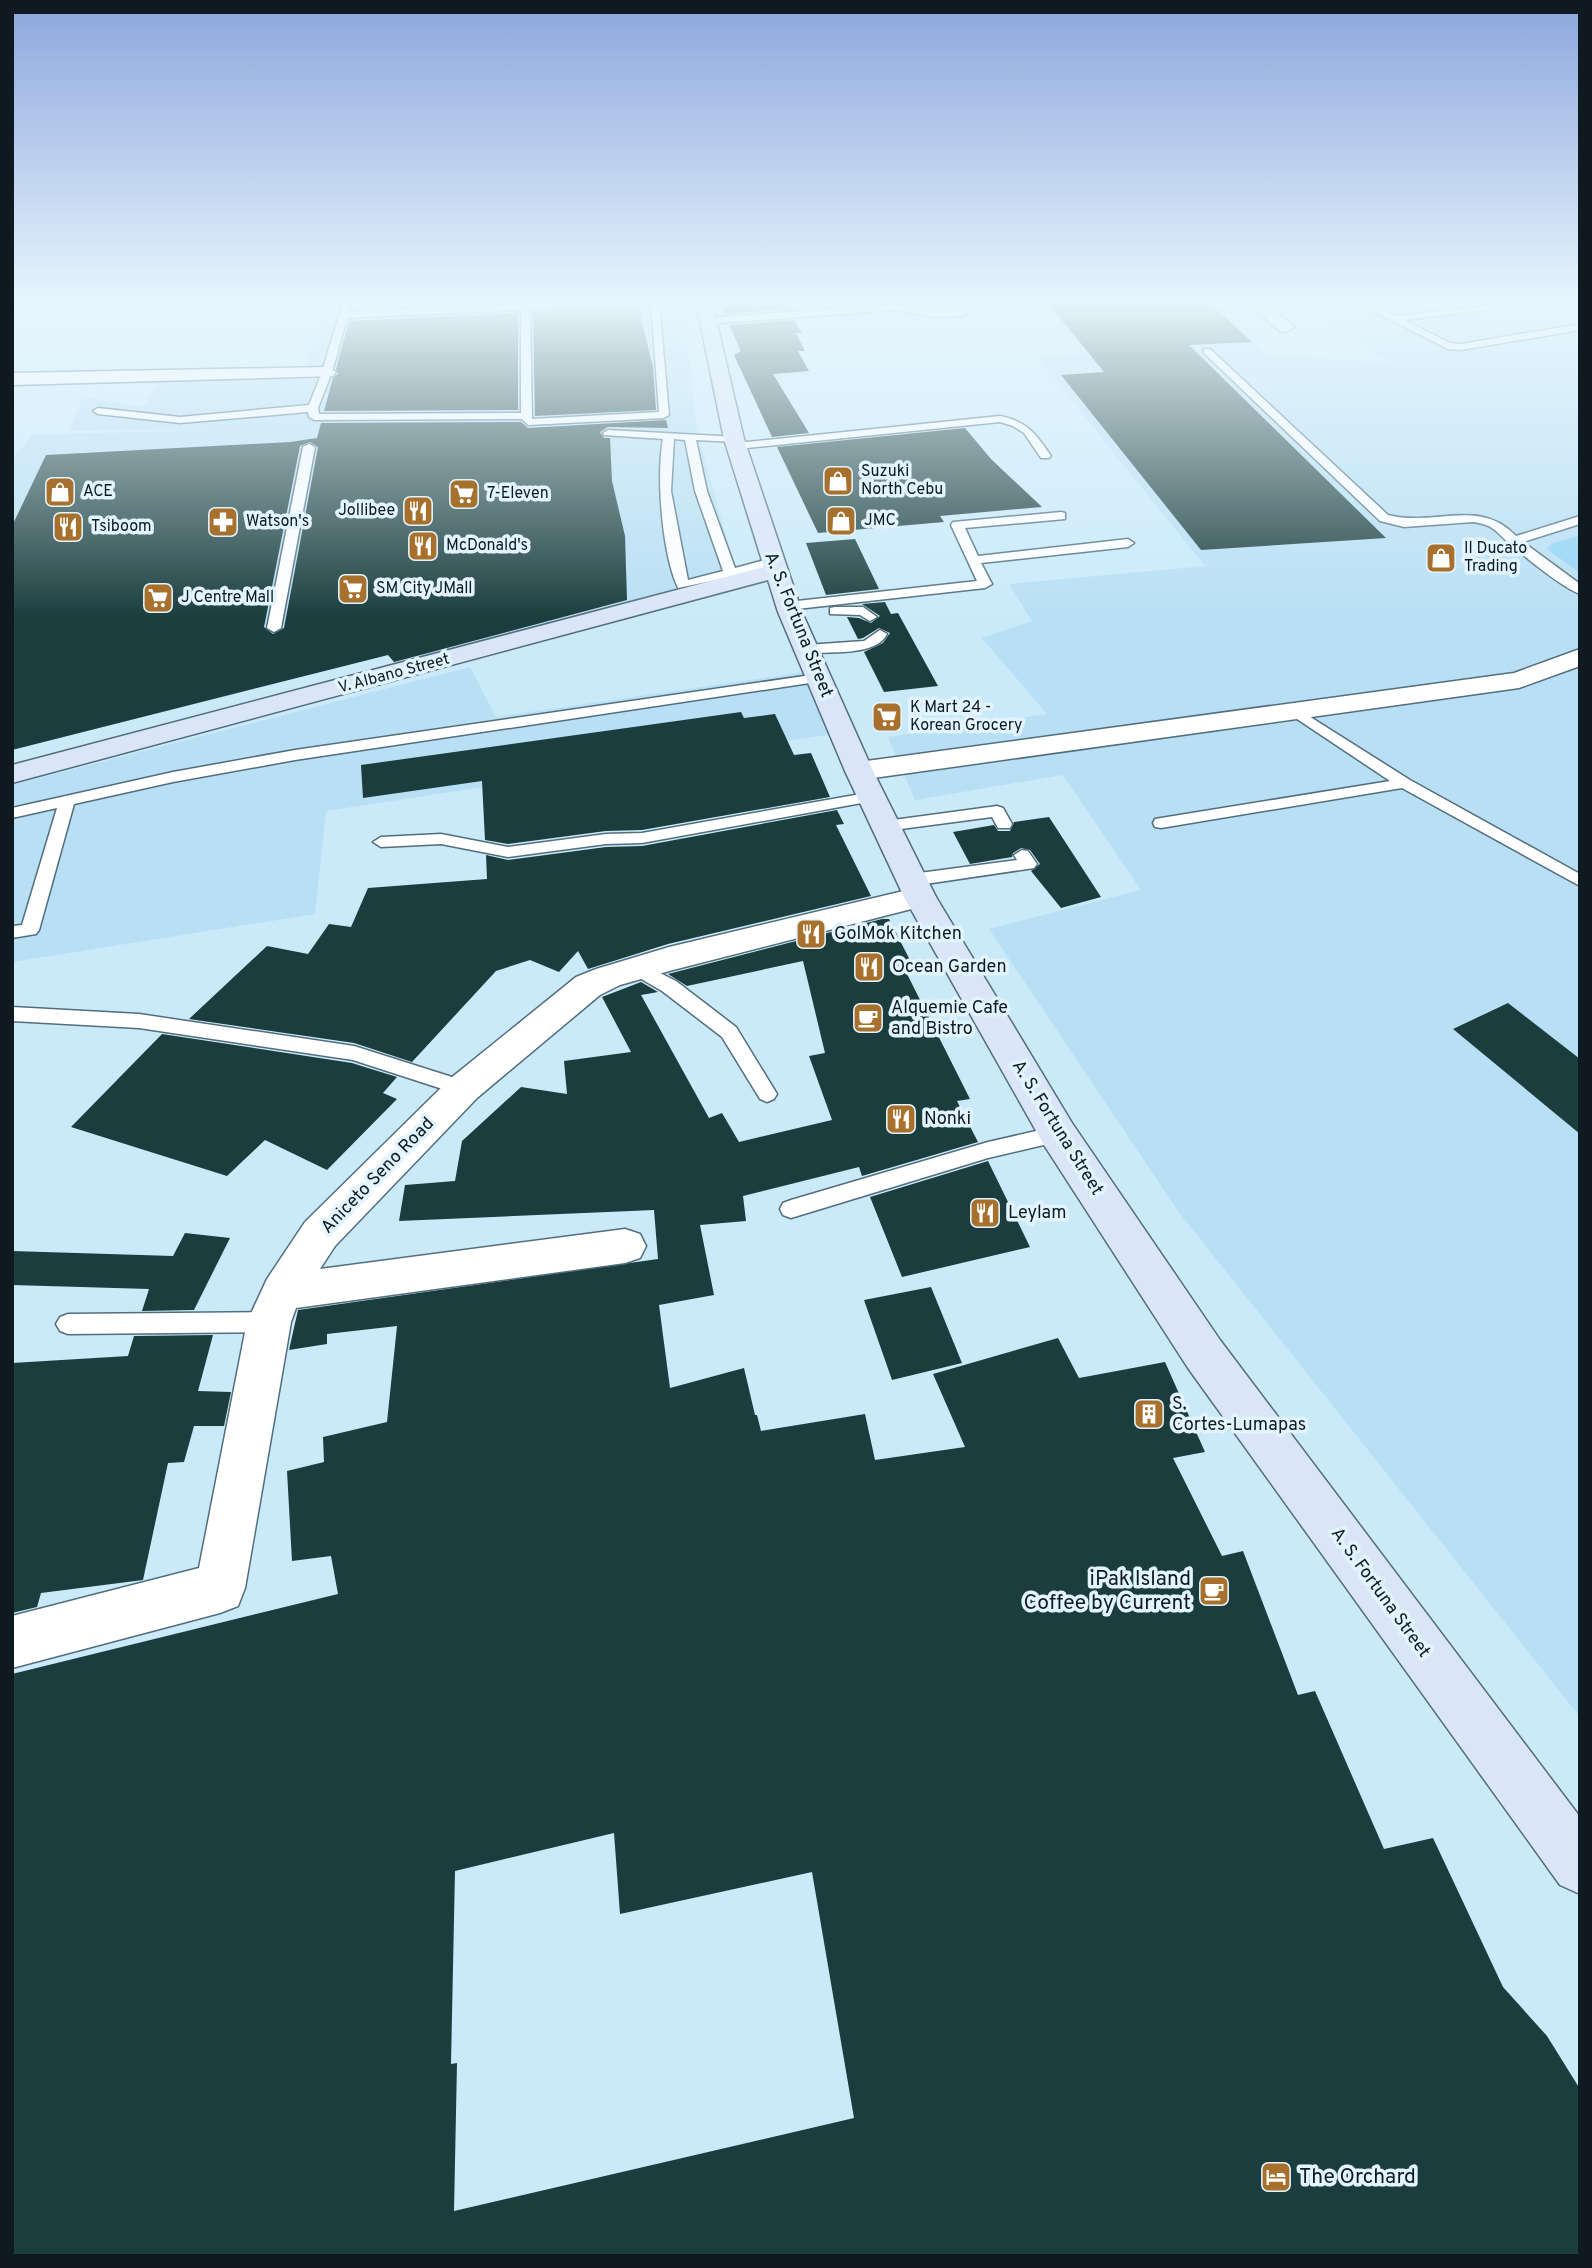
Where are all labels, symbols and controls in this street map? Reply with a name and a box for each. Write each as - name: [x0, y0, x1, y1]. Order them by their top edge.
- place label: Suzuki North Cebu: [861, 462, 943, 500]
- shop icon: Suzuki North Cebu: [821, 464, 855, 498]
- shop icon: ACE: [43, 475, 77, 509]
- supermarket icon: 7-Eleven: [447, 477, 481, 511]
- place label: ACE: [83, 482, 113, 502]
- place label: 7-Eleven: [487, 484, 549, 504]
- restaurant icon: Jollibee: [401, 494, 435, 528]
- place label: Jollibee: [338, 501, 395, 521]
- shop icon: JMC: [824, 504, 858, 538]
- pharmacy icon: Watson's: [206, 505, 240, 539]
- restaurant icon: Tsiboom: [51, 510, 85, 544]
- place label: JMC: [864, 511, 896, 531]
- place label: Watson's: [246, 512, 309, 532]
- place label: Tsiboom: [91, 517, 152, 537]
- restaurant icon: McDonald's: [406, 529, 440, 563]
- place label: McDonald's: [446, 536, 528, 556]
- place label: Il Ducato Trading: [1464, 539, 1527, 577]
- shop icon: Il Ducato Trading: [1424, 541, 1458, 575]
- street label: A. S. Fortuna Street: [758, 549, 838, 701]
- supermarket icon: SM City JMall: [336, 572, 370, 606]
- place label: SM City JMall: [376, 579, 473, 599]
- supermarket icon: J Centre Mall: [141, 581, 175, 615]
- place label: J Centre Mall: [181, 588, 274, 608]
- street label: V. Albano Street: [336, 650, 452, 698]
- place label: K Mart 24 - Korean Grocery: [910, 698, 1023, 736]
- supermarket icon: K Mart 24 - Korean Grocery: [870, 700, 904, 734]
- restaurant icon: GolMok Kitchen: [794, 917, 828, 951]
- place label: GolMok Kitchen: [834, 923, 962, 946]
- restaurant icon: Ocean Garden: [852, 950, 886, 984]
- place label: Ocean Garden: [892, 956, 1007, 979]
- place label: Alquemie Cafe and Bistro: [891, 997, 1008, 1041]
- cafe icon: Alquemie Cafe and Bistro: [851, 1001, 885, 1035]
- street label: A. S. Fortuna Street: [1006, 1056, 1108, 1200]
- restaurant icon: Nonki: [884, 1102, 918, 1136]
- place label: Nonki: [924, 1108, 971, 1131]
- street label: Aniceto Seno Road: [317, 1113, 439, 1239]
- restaurant icon: Leylam: [968, 1196, 1002, 1230]
- place label: Leylam: [1008, 1202, 1067, 1225]
- place label: S. Cortes-Lumapas: [1172, 1393, 1306, 1437]
- building icon: S. Cortes-Lumapas: [1132, 1397, 1166, 1431]
- street label: A. S. Fortuna Street: [1325, 1523, 1435, 1663]
- place label: iPak Island Coffee by Current: [1024, 1566, 1191, 1617]
- cafe icon: iPak Island Coffee by Current: [1197, 1574, 1231, 1608]
- hotel icon: The Orchard: [1259, 2160, 1293, 2194]
- place label: The Orchard: [1299, 2164, 1416, 2191]

